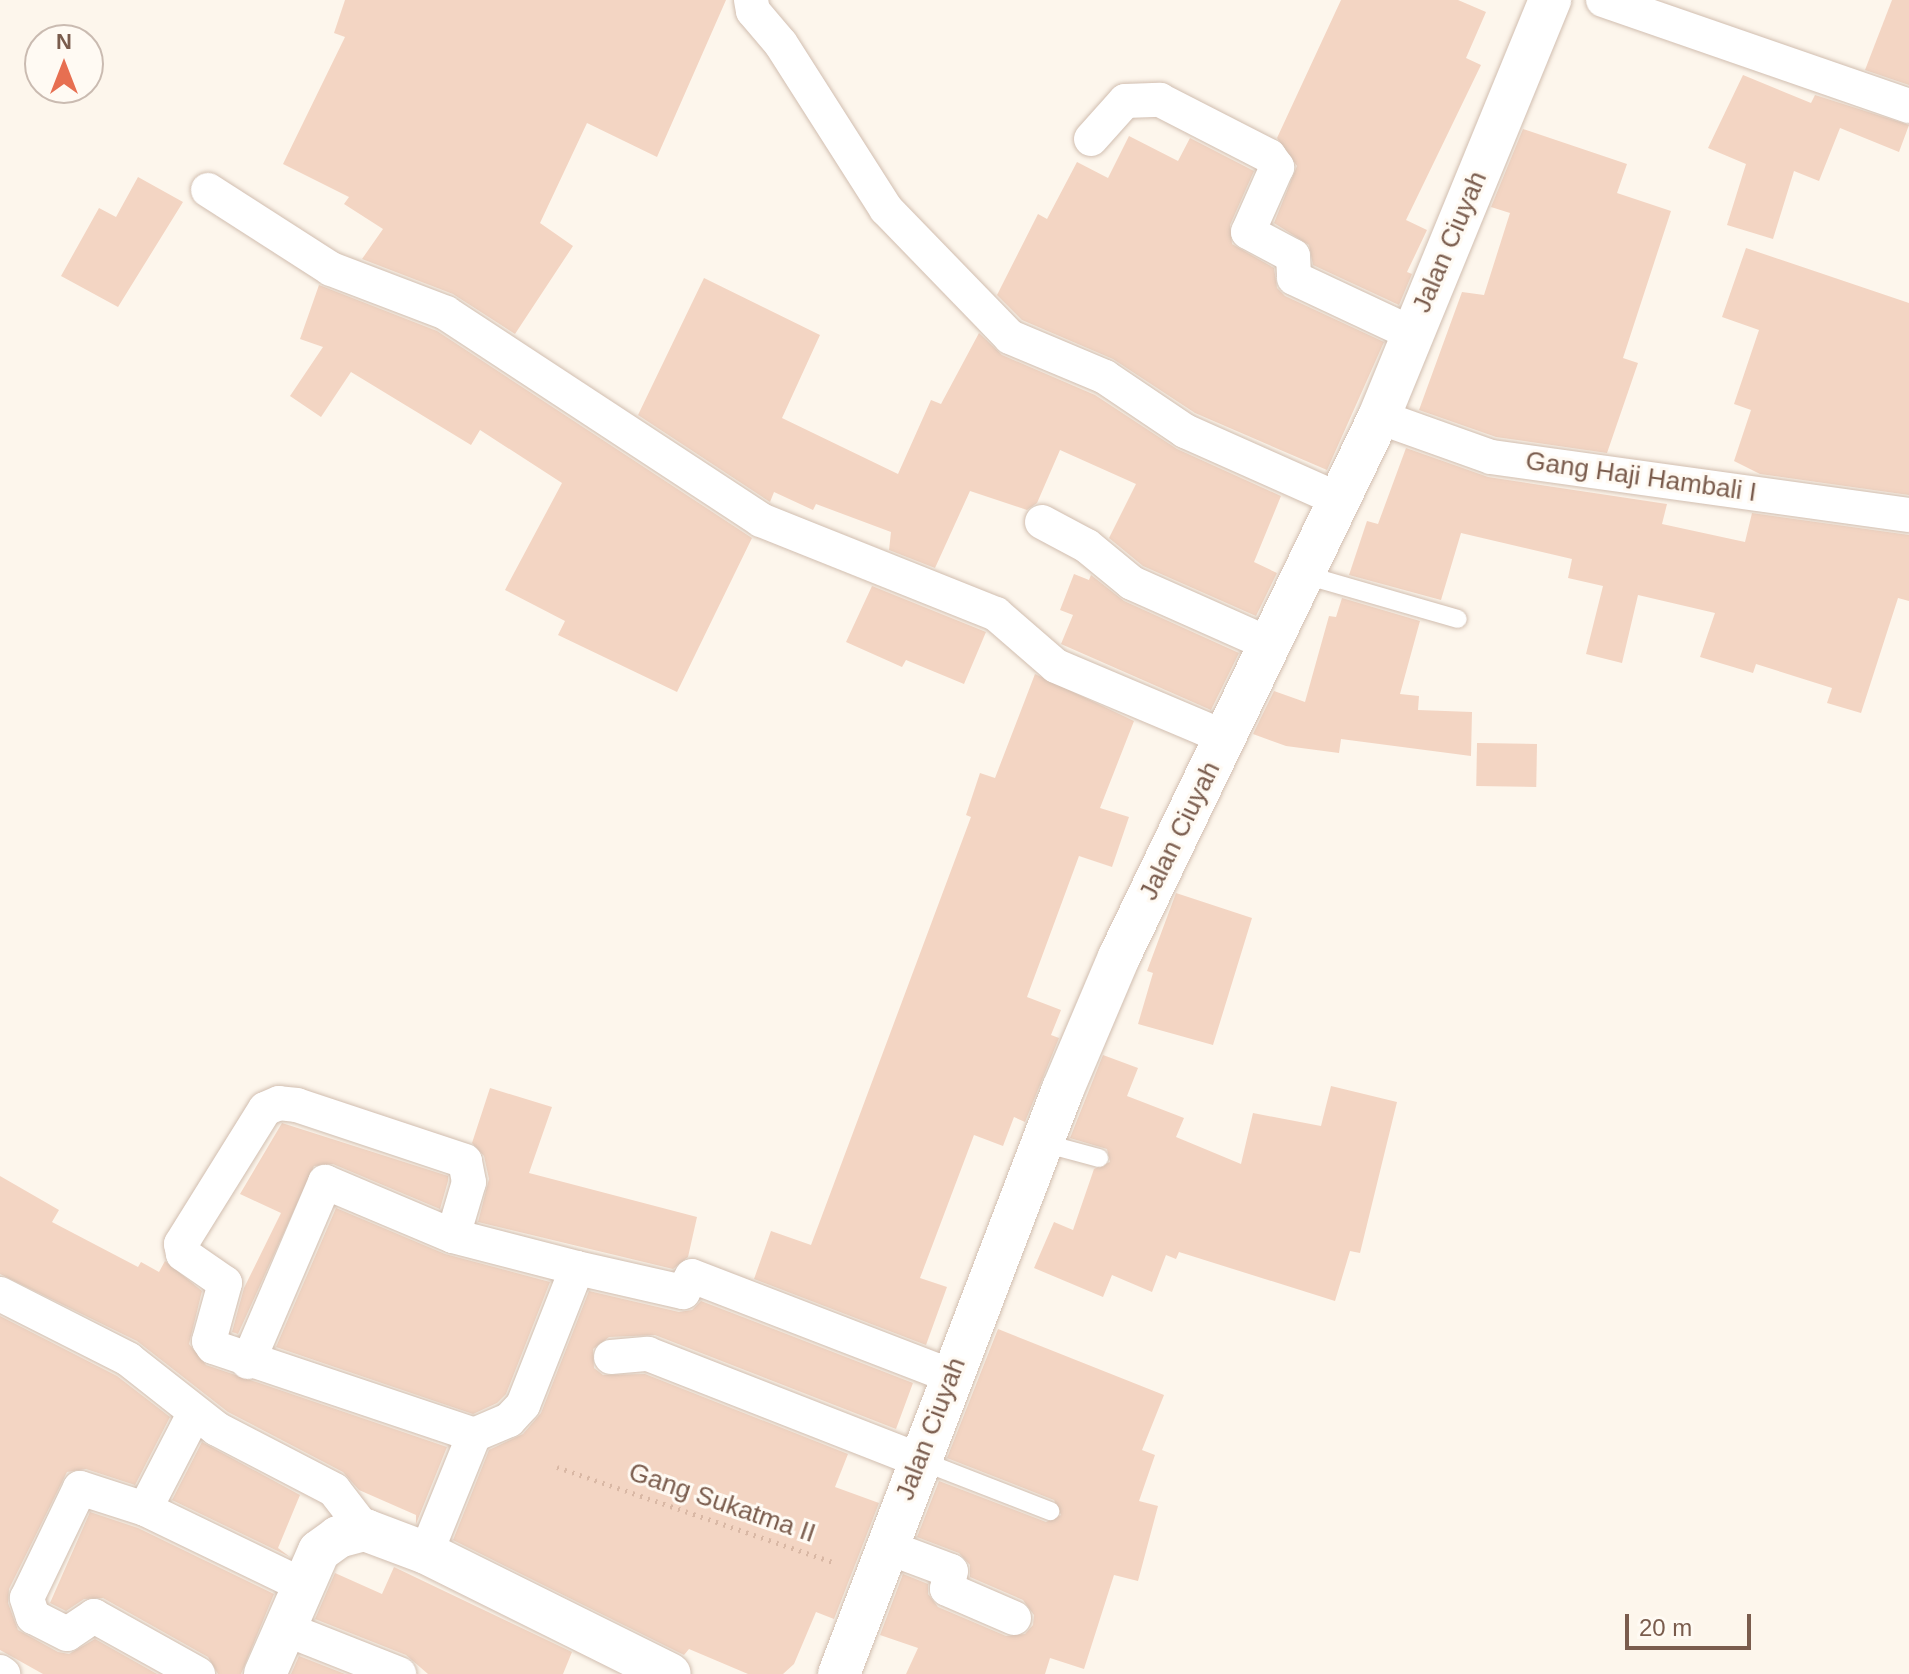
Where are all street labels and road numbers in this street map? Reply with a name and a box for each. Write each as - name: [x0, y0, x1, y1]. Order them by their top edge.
- street label: Jalan Ciuyah: [1406, 167, 1494, 317]
- street label: Gang Haji Hambali I: [1524, 445, 1758, 509]
- street label: Jalan Ciuyah: [1133, 757, 1227, 905]
- street label: Jalan Ciuyah: [890, 1353, 972, 1505]
- street label: Gang Sukatma II: [625, 1456, 819, 1550]

